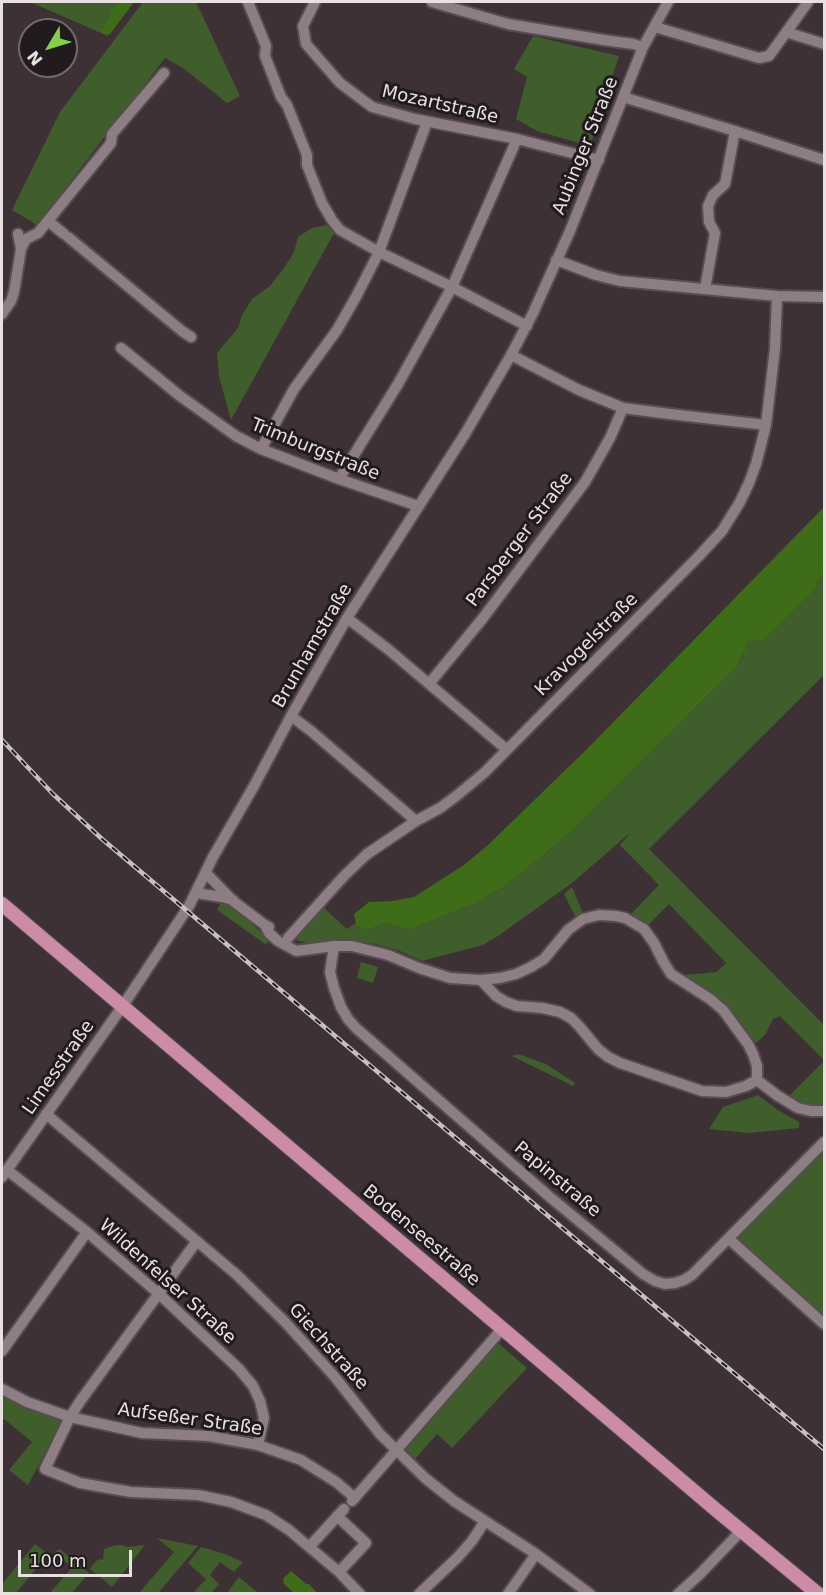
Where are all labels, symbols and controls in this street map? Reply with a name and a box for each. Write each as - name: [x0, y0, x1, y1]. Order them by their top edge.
- north arrow: [18, 18, 78, 78]
- text: N: [23, 47, 47, 69]
- street label: Aubinger Straße: [549, 74, 623, 218]
- street label: Mozartstraße: [380, 81, 500, 129]
- street label: Trimburgstraße: [247, 414, 383, 486]
- street label: Parsberger Straße: [463, 469, 577, 611]
- street label: Brunhamstraße: [269, 580, 357, 712]
- street label: Kravogelstraße: [531, 589, 643, 701]
- street label: Limesstraße: [19, 1017, 99, 1119]
- street label: Papinstraße: [509, 1138, 605, 1222]
- street label: Bodenseestraße: [358, 1181, 484, 1291]
- street label: Wildenfelser Straße: [94, 1215, 240, 1349]
- street label: Giechstraße: [284, 1299, 372, 1395]
- street label: Aufseßer Straße: [117, 1399, 263, 1441]
- scale bar: [21, 1538, 135, 1576]
- text: 100 m: [29, 1550, 87, 1571]

